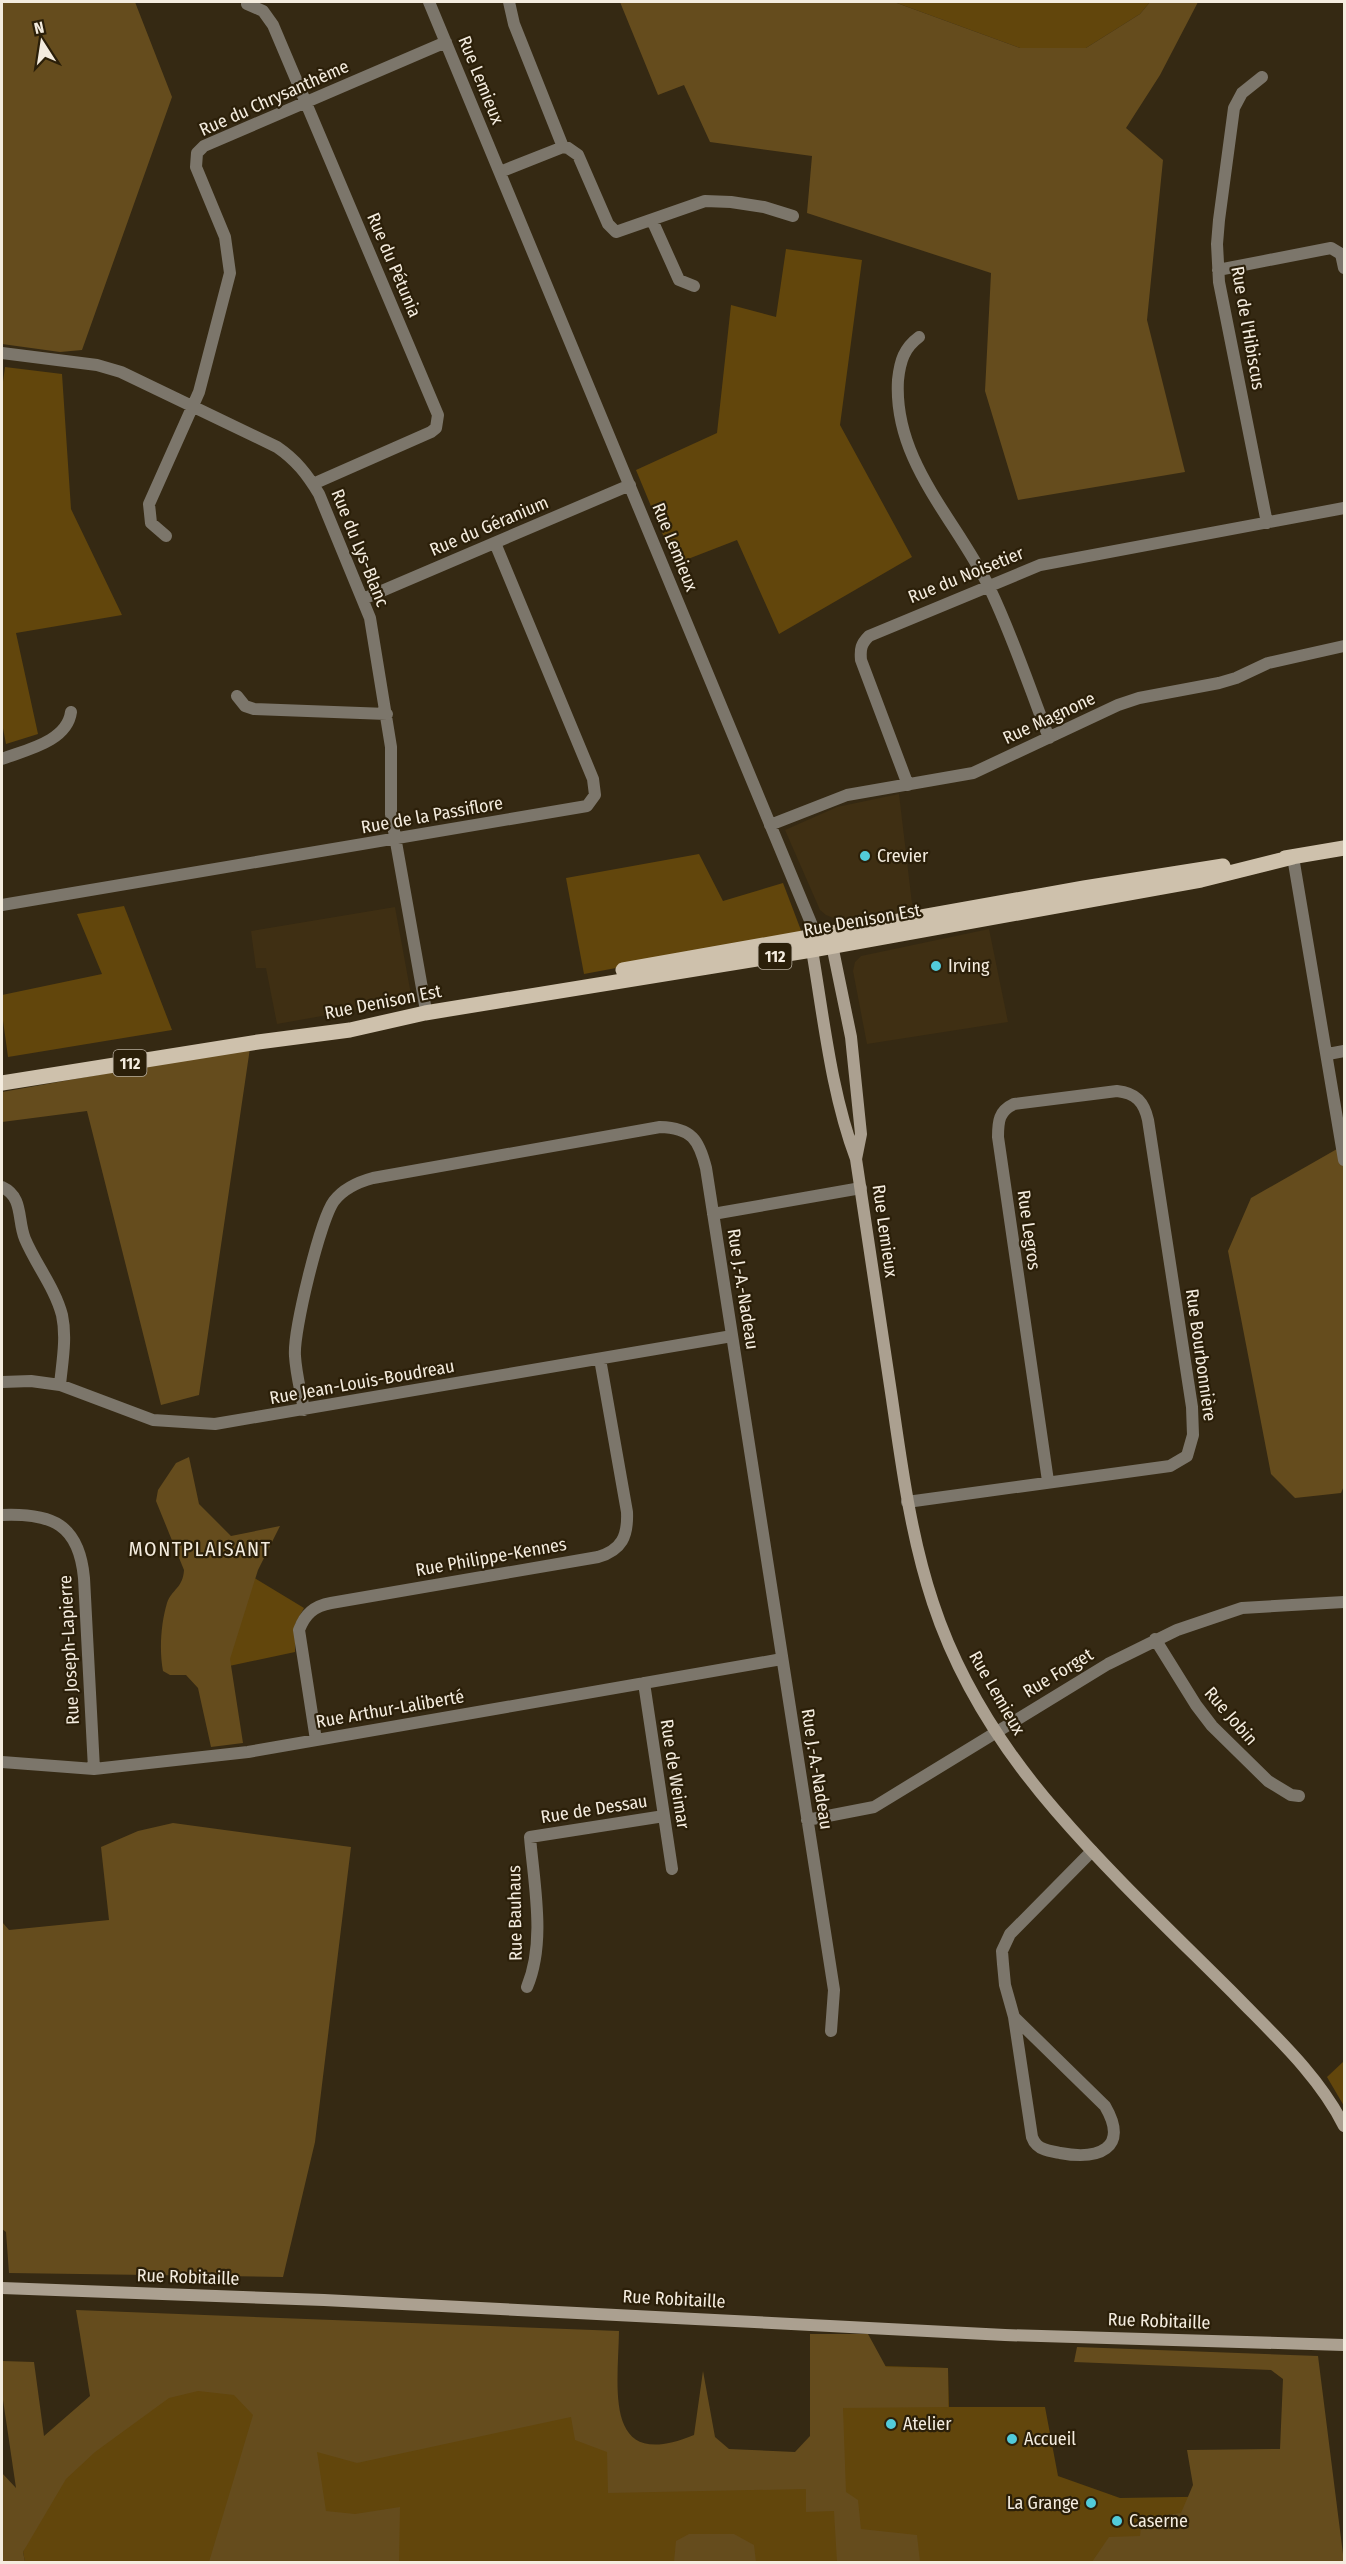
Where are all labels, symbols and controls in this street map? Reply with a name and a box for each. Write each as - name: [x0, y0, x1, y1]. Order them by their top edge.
- north arrow: [12, 12, 72, 72]
- text: N: [32, 18, 46, 38]
- street label: Rue Lemieux: [453, 33, 509, 128]
- street label: Rue du Chrysanthème: [196, 55, 352, 141]
- street label: Rue du Pétunia: [362, 209, 426, 321]
- street label: Rue de l'Hibiscus: [1226, 264, 1270, 392]
- street label: Rue du Lys-Blanc: [326, 486, 394, 610]
- street label: Rue du Géranium: [426, 491, 552, 561]
- street label: Rue Lemieux: [647, 500, 703, 595]
- street label: Rue du Noisetier: [905, 542, 1028, 608]
- street label: Rue Magnone: [999, 687, 1099, 749]
- street label: Rue de la Passiflore: [359, 792, 505, 838]
- place label: Crevier: [877, 845, 929, 867]
- marker: Crevier: [858, 849, 872, 863]
- street label: Rue Denison Est: [802, 899, 922, 941]
- road number: 112: [758, 943, 792, 969]
- place label: Irving: [948, 955, 990, 977]
- marker: Irving: [929, 959, 943, 973]
- street label: Rue Denison Est: [323, 980, 443, 1024]
- road number: 112: [114, 1050, 146, 1076]
- street label: Rue Lemieux: [868, 1183, 902, 1279]
- street label: Rue Legros: [1013, 1189, 1046, 1272]
- street label: Rue J.-A.-Nadeau: [723, 1227, 763, 1351]
- street label: Rue Bourbonnière: [1181, 1287, 1221, 1423]
- street label: Rue Jean-Louis-Boudreau: [268, 1355, 456, 1409]
- street label: Rue Philippe-Kennes: [414, 1533, 569, 1581]
- district label: MONTPLAISANT: [129, 1537, 271, 1561]
- street label: Rue Joseph-Lapierre: [54, 1575, 84, 1725]
- street label: Rue Forget: [1019, 1643, 1097, 1703]
- street label: Rue Lemieux: [964, 1647, 1030, 1739]
- street label: Rue Jobin: [1200, 1682, 1262, 1750]
- street label: Rue Arthur-Laliberté: [314, 1685, 466, 1733]
- street label: Rue J.-A.-Nadeau: [797, 1707, 837, 1831]
- street label: Rue de Weimar: [655, 1718, 695, 1831]
- street label: Rue de Dessau: [539, 1790, 649, 1828]
- street label: Rue Bauhaus: [503, 1865, 527, 1961]
- street label: Rue Robitaille: [136, 2264, 240, 2290]
- street label: Rue Robitaille: [622, 2285, 726, 2313]
- street label: Rue Robitaille: [1107, 2308, 1211, 2334]
- place label: Atelier: [903, 2413, 952, 2435]
- marker: Atelier: [884, 2417, 898, 2431]
- place label: Accueil: [1024, 2428, 1076, 2450]
- marker: Accueil: [1005, 2432, 1019, 2446]
- place label: La Grange: [1007, 2492, 1079, 2514]
- marker: La Grange: [1084, 2496, 1098, 2510]
- place label: Caserne: [1129, 2510, 1188, 2532]
- marker: Caserne: [1110, 2514, 1124, 2528]

